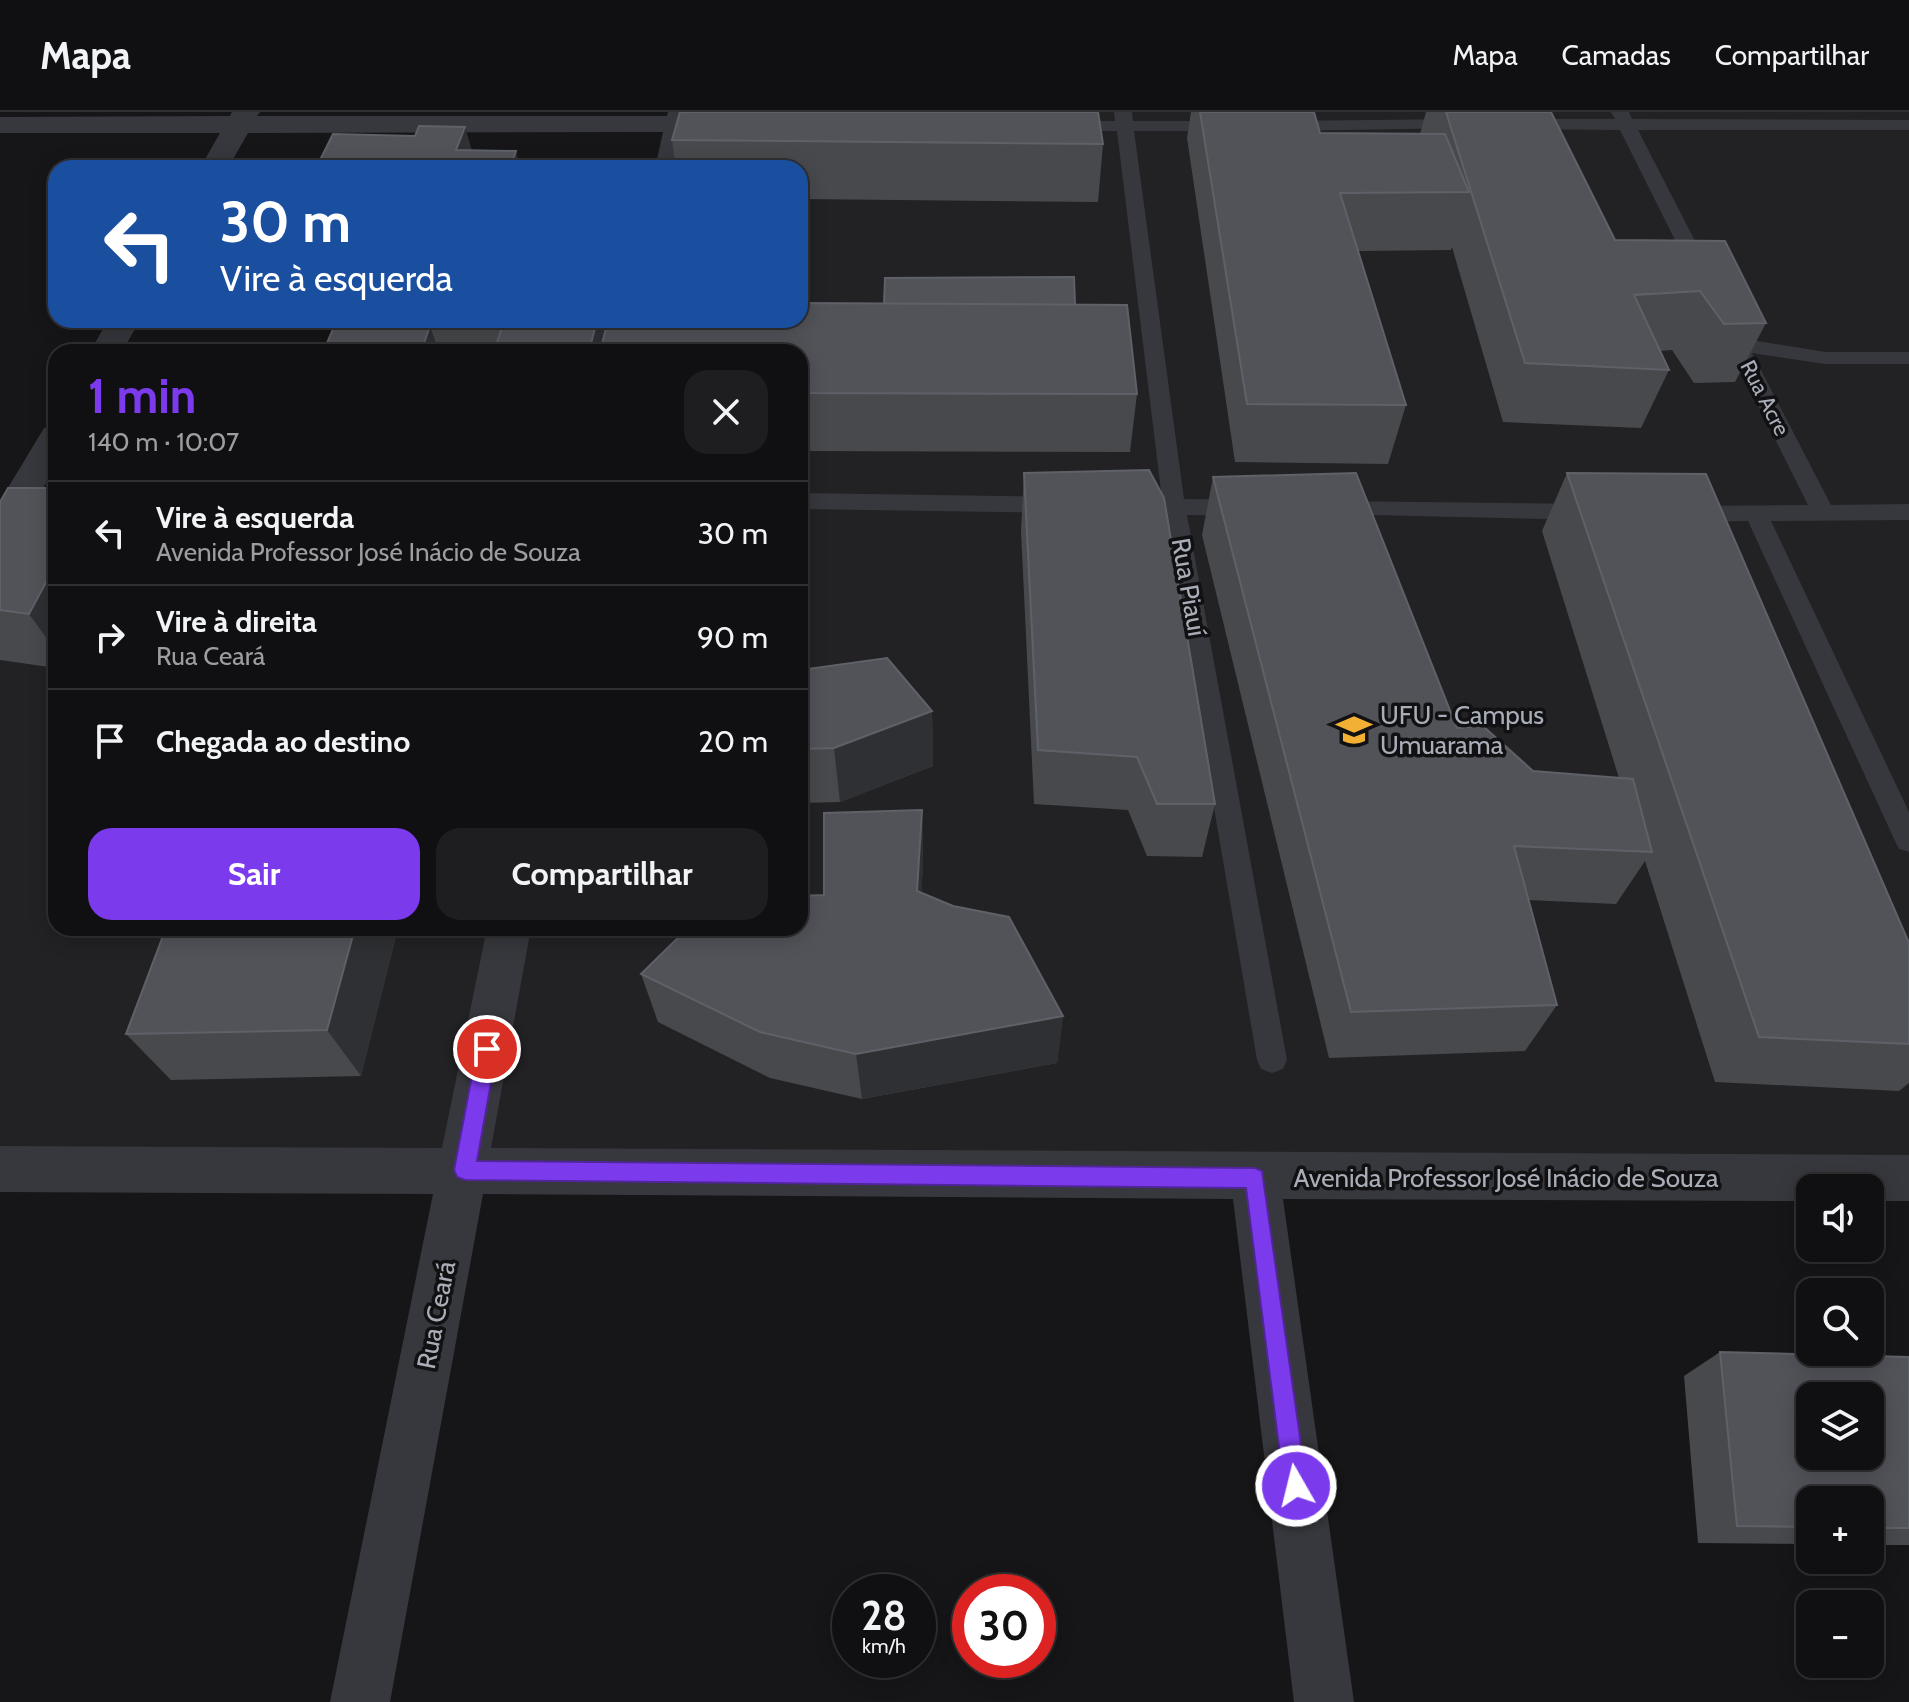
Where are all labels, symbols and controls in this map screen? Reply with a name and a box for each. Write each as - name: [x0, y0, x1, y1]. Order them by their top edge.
- text: Mapa: [40, 32, 131, 79]
- text: Mapa: [1453, 38, 1518, 72]
- text: Camadas: [1562, 38, 1671, 72]
- text: Compartilhar: [1715, 38, 1869, 72]
- text: 30 m: [220, 188, 351, 256]
- icon: left: [88, 192, 192, 296]
- text: Vire à esquerda: [220, 256, 453, 300]
- street label: Rua Acre: [1735, 356, 1795, 440]
- text: 1 min: [88, 367, 196, 425]
- button: close: [684, 370, 768, 454]
- text: 140 m · 10:07: [88, 426, 239, 458]
- text: Vire à esquerda: [156, 499, 354, 536]
- icon: left: [88, 511, 132, 555]
- text: 30 m: [698, 515, 768, 552]
- street label: Rua Piauí: [1165, 535, 1213, 639]
- text: Avenida Professor José Inácio de Souza: [156, 536, 581, 568]
- text: Vire à direita: [156, 603, 317, 640]
- icon: right: [88, 615, 132, 659]
- text: 90 m: [697, 619, 768, 656]
- text: Rua Ceará: [156, 640, 265, 672]
- place label: UFU - Campus Umuarama: [1380, 699, 1544, 761]
- school or university icon: UFU - Campus Umuarama: [1335, 711, 1373, 749]
- icon: arrive: [88, 719, 132, 763]
- text: Chegada ao destino: [156, 723, 410, 760]
- text: 20 m: [698, 723, 768, 760]
- button: Sair: [88, 828, 420, 920]
- button: Compartilhar: [436, 828, 768, 920]
- pin: [453, 1015, 521, 1083]
- icon: arrive: [465, 1027, 509, 1071]
- street label: Avenida Professor José Inácio de Souza: [1294, 1162, 1719, 1194]
- map controls: [1796, 1174, 1884, 1678]
- button: sound: [1796, 1174, 1884, 1262]
- street label: Rua Ceará: [410, 1258, 462, 1372]
- button: search: [1796, 1278, 1884, 1366]
- button: layers: [1796, 1382, 1884, 1470]
- position arrow: [1254, 1444, 1338, 1528]
- button: +: [1796, 1486, 1884, 1574]
- speed limit sign: 30: [952, 1574, 1056, 1678]
- button: −: [1796, 1590, 1884, 1678]
- text: 28: [861, 1591, 907, 1640]
- text: km/h: [862, 1634, 906, 1658]

